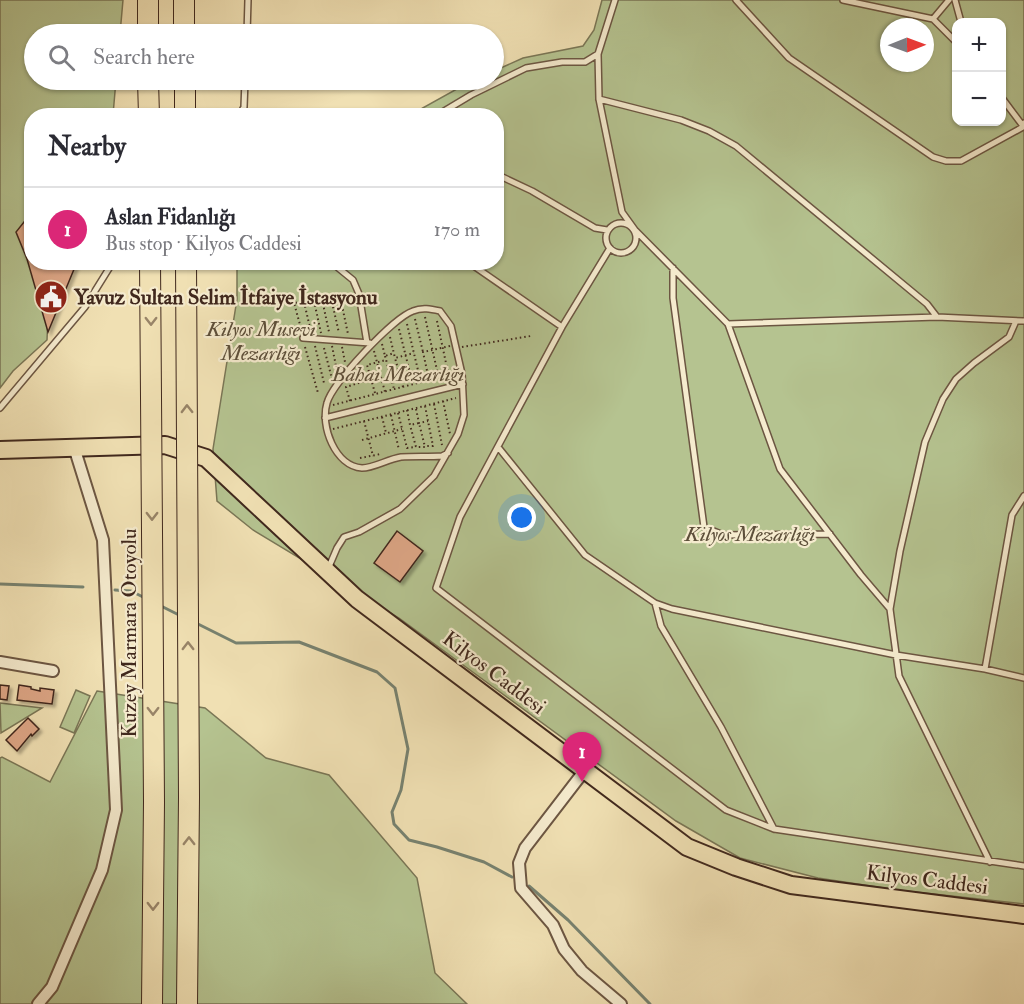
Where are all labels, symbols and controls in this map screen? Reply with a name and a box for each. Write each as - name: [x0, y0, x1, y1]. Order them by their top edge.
- north arrow: [880, 18, 934, 72]
- map controls: [952, 18, 1006, 126]
- button: +: [952, 18, 1006, 72]
- search box: [24, 24, 504, 90]
- icon: search: [45, 41, 78, 74]
- text: Search here: [93, 43, 195, 71]
- button: −: [952, 72, 1006, 126]
- text: Nearby: [48, 131, 126, 163]
- text: Aslan Fidanlığı: [105, 203, 236, 231]
- text: 1: [64, 217, 71, 242]
- text: 170 m: [434, 217, 480, 242]
- text: Bus stop · Kilyos Caddesi: [105, 231, 302, 256]
- public building icon: Yavuz Sultan Selim İtfaiye İstasyonu: [33, 279, 69, 315]
- place label: Yavuz Sultan Selim İtfaiye İstasyonu: [73, 284, 378, 311]
- one-way arrow: [145, 316, 157, 325]
- park label: Kilyos Musevi Mezarlığı: [205, 316, 316, 367]
- park label: Bahai Mezarlığı: [331, 361, 464, 388]
- one-way arrow: [181, 404, 193, 413]
- your location: [507, 503, 536, 532]
- one-way arrow: [146, 511, 158, 520]
- park label: Kilyos Mezarlığı: [684, 521, 815, 548]
- street label: Kuzey Marmara Otoyolu: [116, 528, 143, 738]
- street label: Kilyos Caddesi: [437, 625, 551, 721]
- one-way arrow: [182, 641, 195, 650]
- one-way arrow: [147, 706, 159, 715]
- pin: 1: [562, 732, 602, 782]
- one-way arrow: [183, 836, 195, 845]
- street label: Kilyos Caddesi: [865, 859, 990, 901]
- one-way arrow: [147, 901, 159, 910]

